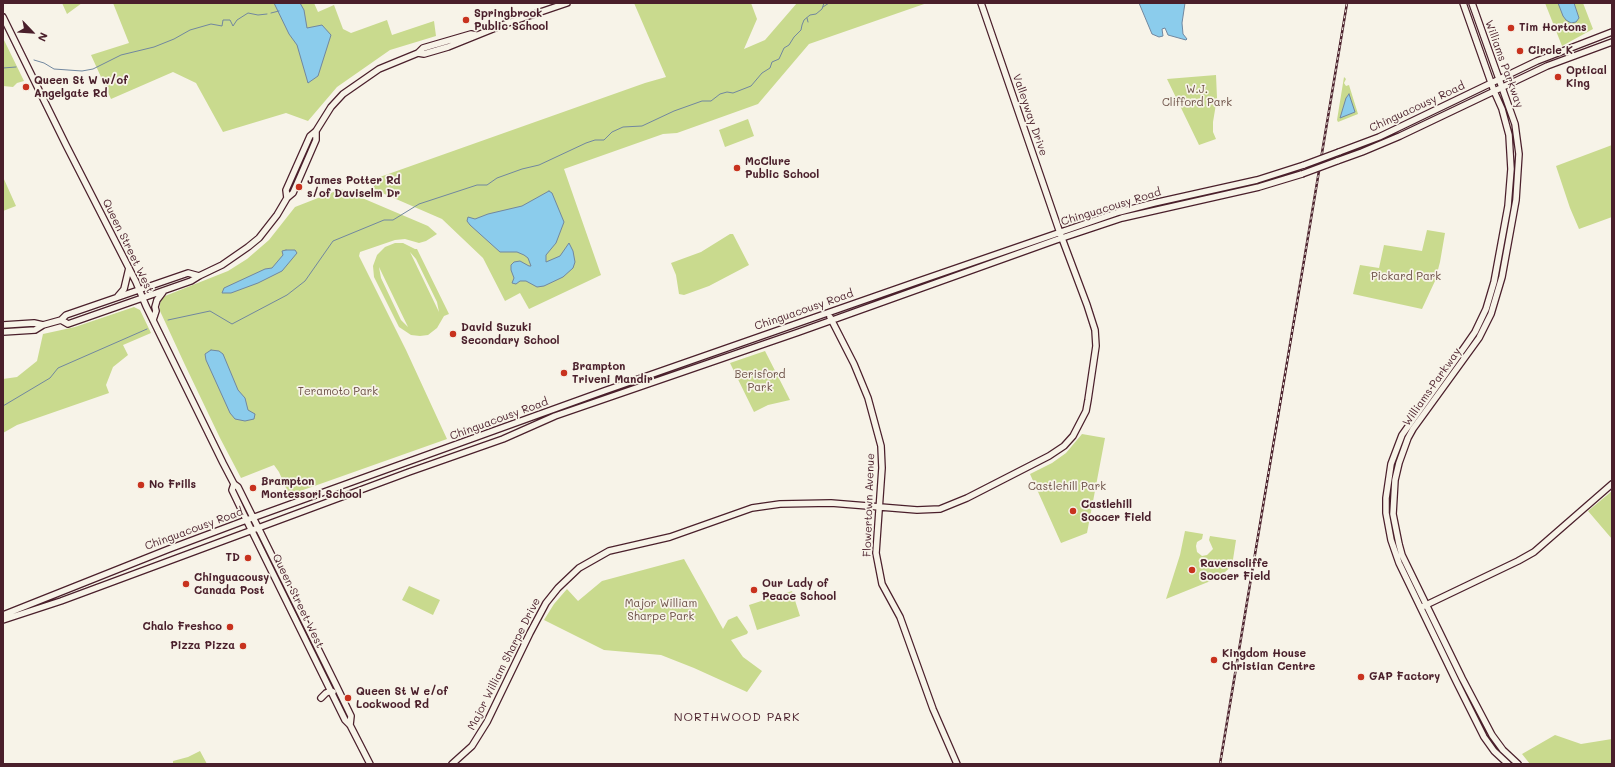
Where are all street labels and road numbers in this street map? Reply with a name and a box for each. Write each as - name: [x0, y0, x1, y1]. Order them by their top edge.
- street label: Williams Parkway: [1482, 18, 1526, 110]
- street label: Valleyway Drive: [1010, 72, 1050, 158]
- street label: Chinguacousy Road: [1367, 79, 1467, 135]
- street label: Chinguacousy Road: [1059, 186, 1163, 228]
- street label: Queen Street West: [99, 197, 157, 295]
- street label: Chinguacousy Road: [753, 287, 855, 333]
- street label: Williams Parkway: [1400, 345, 1464, 429]
- street label: Chinguacousy Road: [448, 395, 550, 443]
- street label: Flowertown Avenue: [861, 453, 877, 557]
- street label: Chinguacousy Road: [143, 505, 245, 553]
- street label: Queen Street West: [269, 552, 327, 650]
- street label: Major William Sharpe Drive: [465, 596, 543, 732]

